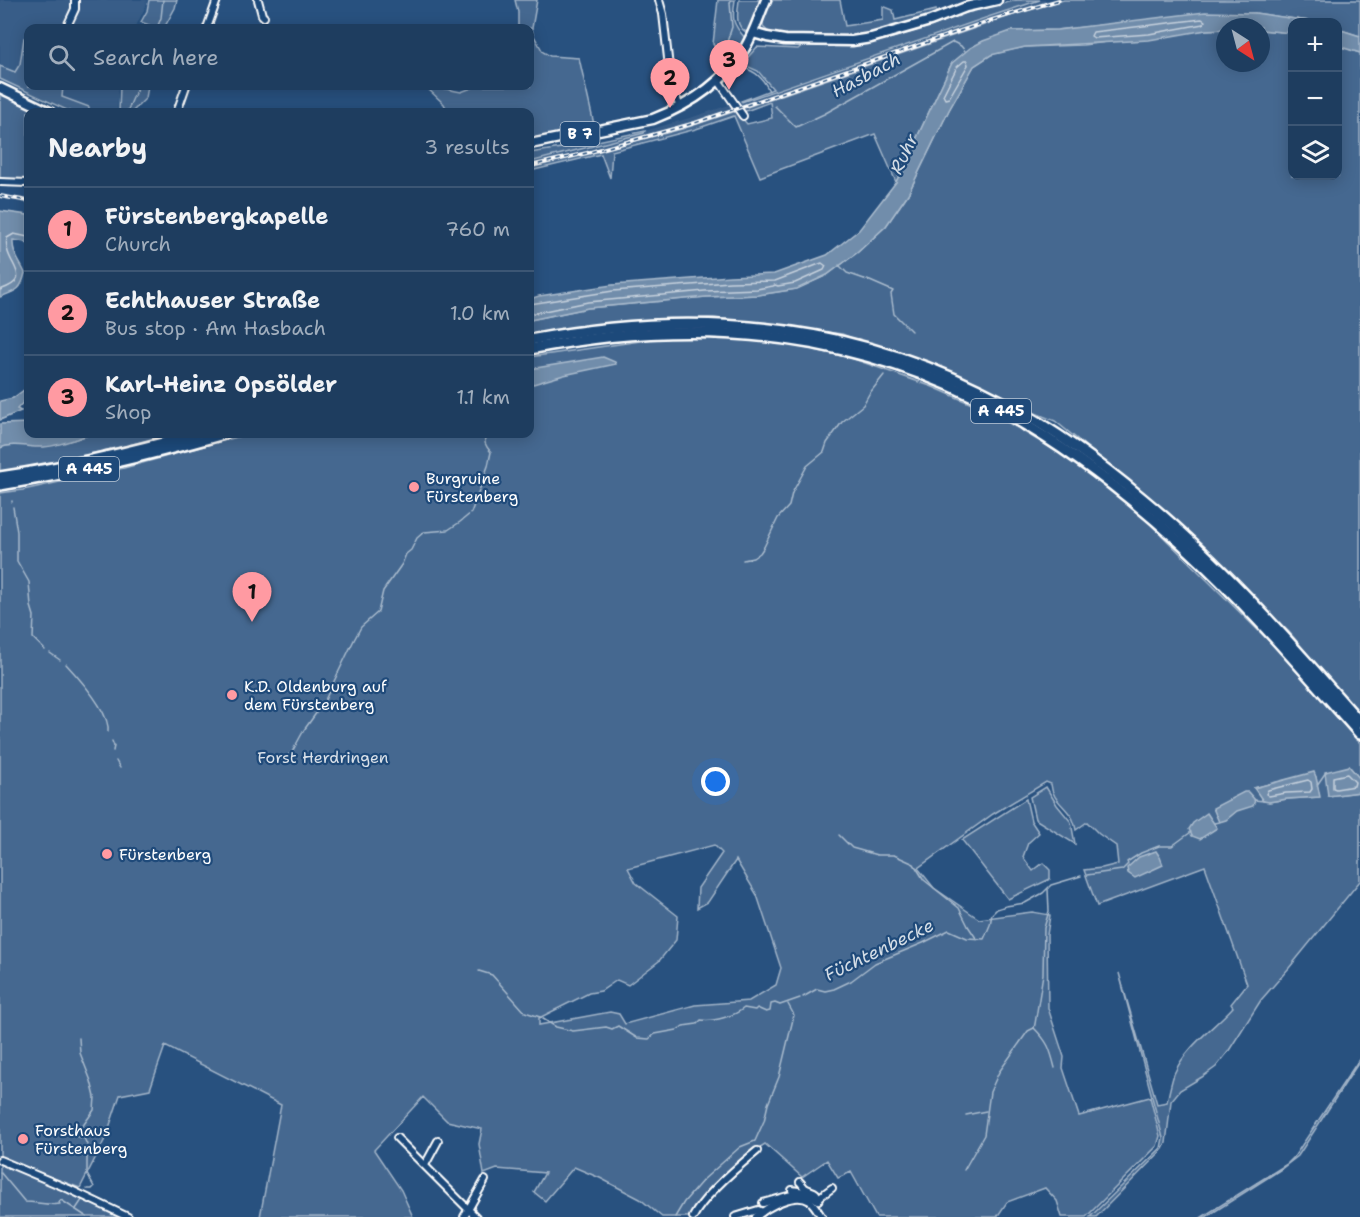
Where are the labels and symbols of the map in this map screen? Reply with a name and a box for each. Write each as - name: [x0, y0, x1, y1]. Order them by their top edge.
- north arrow: [1216, 18, 1270, 72]
- pin: 3: [710, 40, 748, 90]
- water label: Hasbach: [827, 47, 905, 103]
- pin: 2: [650, 58, 690, 108]
- road number: B 7: [560, 122, 600, 146]
- water label: Ruhr: [884, 129, 924, 178]
- road number: A 445: [971, 399, 1031, 423]
- road number: A 445: [59, 457, 119, 481]
- place label: Burgruine Fürstenberg: [426, 468, 518, 507]
- marker: Burgruine Fürstenberg: [407, 480, 421, 494]
- pin: 1: [232, 572, 272, 622]
- place label: K.D. Oldenburg auf dem Fürstenberg: [244, 676, 388, 715]
- marker: K.D. Oldenburg auf dem Fürstenberg: [225, 688, 239, 702]
- park label: Forst Herdringen: [257, 747, 389, 768]
- your location: [701, 767, 730, 796]
- place label: Fürstenberg: [119, 844, 211, 865]
- marker: Fürstenberg: [100, 847, 114, 861]
- water label: Füchtenbecke: [820, 913, 938, 987]
- place label: Forsthaus Fürstenberg: [35, 1120, 127, 1159]
- marker: Forsthaus Fürstenberg: [16, 1132, 30, 1146]

